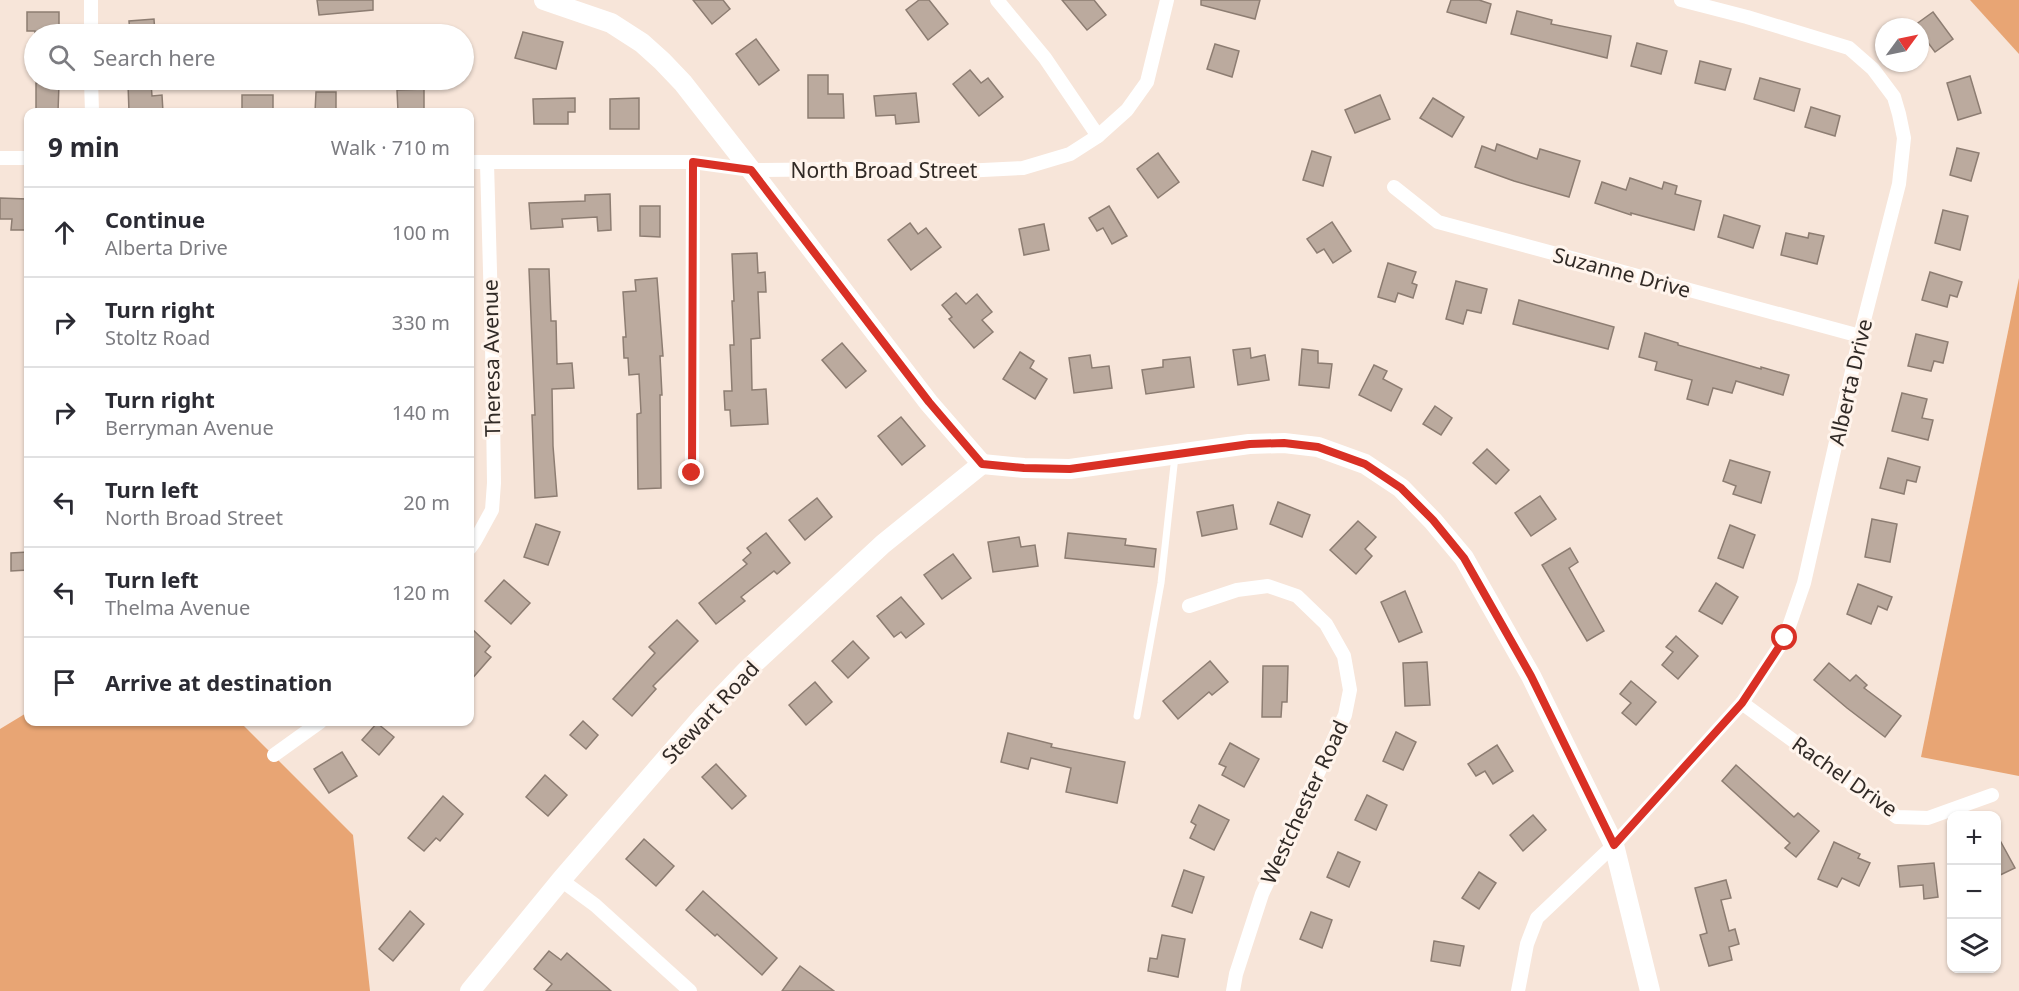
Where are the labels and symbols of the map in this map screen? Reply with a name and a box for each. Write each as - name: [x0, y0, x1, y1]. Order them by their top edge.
- north arrow: [1875, 18, 1929, 72]
- street label: North Broad Street: [791, 156, 978, 184]
- street label: Suzanne Drive: [1550, 240, 1694, 304]
- street label: Theresa Avenue: [476, 279, 506, 437]
- street label: Alberta Drive: [1822, 316, 1878, 448]
- route end: [678, 459, 704, 485]
- route start: [1771, 624, 1797, 650]
- street label: Stewart Road: [655, 655, 765, 769]
- street label: Westchester Road: [1254, 716, 1354, 888]
- street label: Rachel Drive: [1787, 729, 1903, 823]

